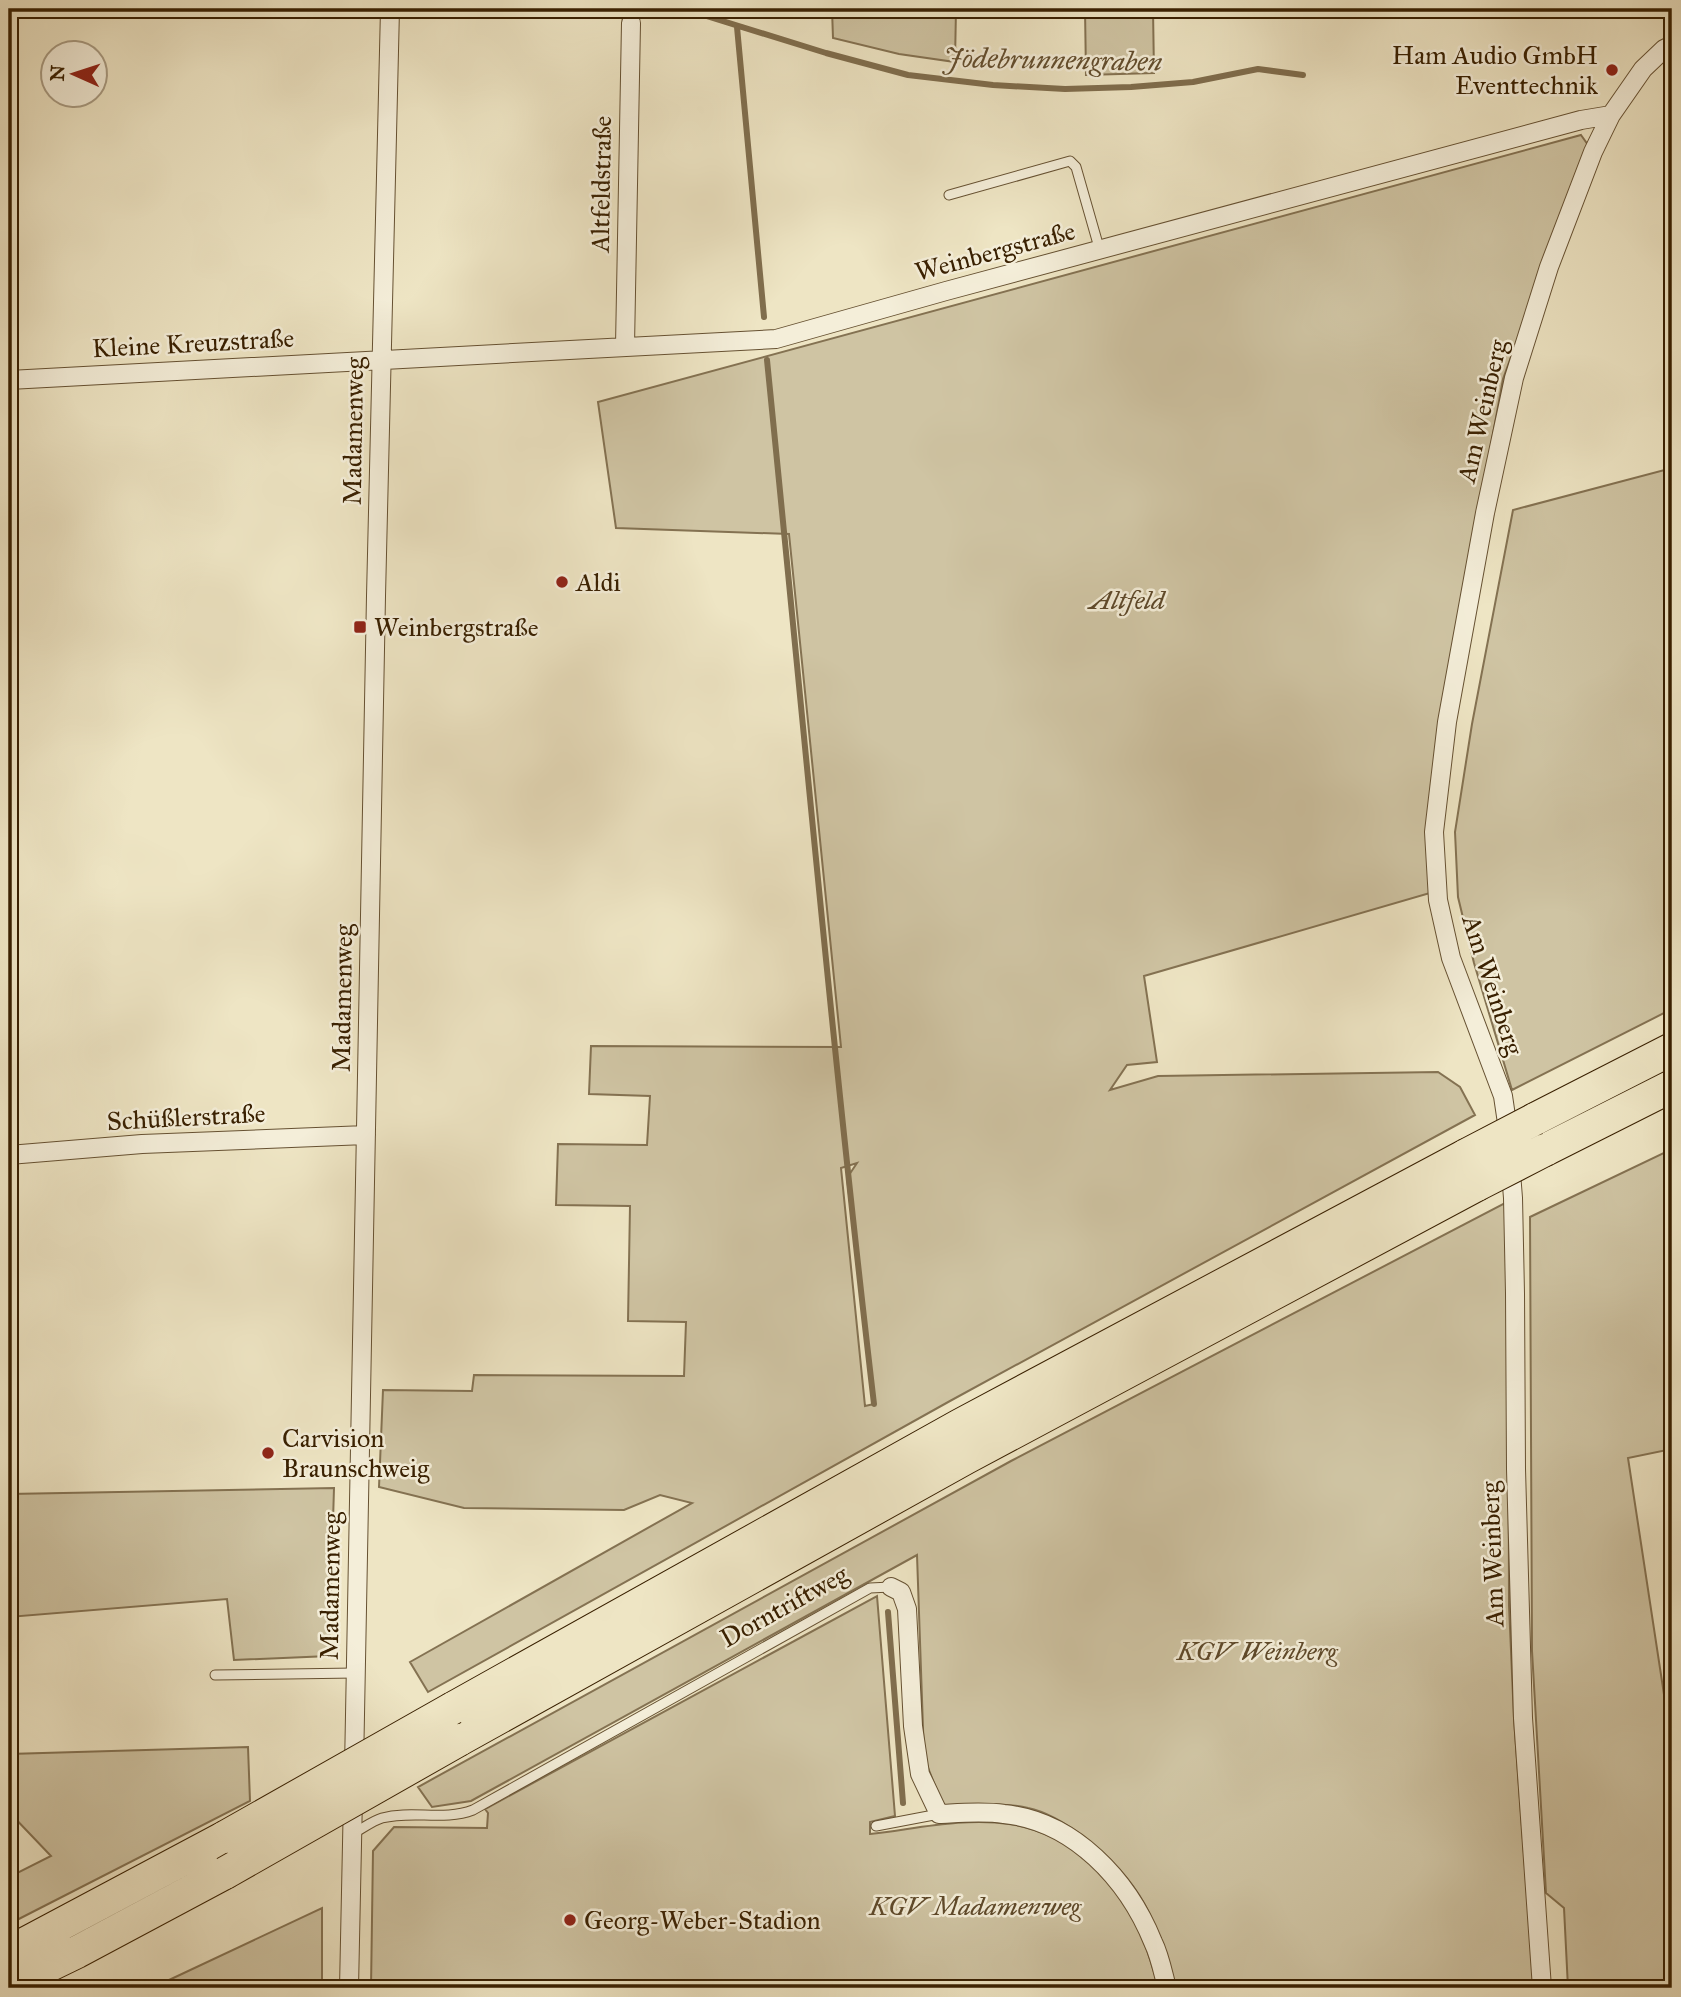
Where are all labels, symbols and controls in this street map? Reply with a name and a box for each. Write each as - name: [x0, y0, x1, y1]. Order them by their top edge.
- north arrow: [38, 38, 108, 108]
- place label: Ham Audio GmbH Eventtechnik: [1392, 39, 1599, 101]
- water label: Jödebrunnengraben: [941, 40, 1163, 79]
- marker: Ham Audio GmbH Eventtechnik: [1604, 62, 1620, 78]
- text: N: [46, 64, 69, 82]
- street label: Altfeldstraße: [584, 115, 618, 254]
- street label: Weinbergstraße: [911, 214, 1079, 288]
- street label: Kleine Kreuzstraße: [91, 322, 295, 364]
- street label: Am Weinberg: [1450, 335, 1514, 487]
- street label: Madamenweg: [336, 356, 370, 505]
- place label: Aldi: [575, 566, 621, 598]
- marker: Aldi: [554, 574, 570, 590]
- park label: Altfeld: [1086, 584, 1166, 616]
- place label: Weinbergstraße: [374, 611, 539, 643]
- marker: Weinbergstraße: [352, 619, 368, 635]
- street label: Am Weinberg: [1455, 910, 1531, 1060]
- street label: Madamenweg: [325, 923, 359, 1072]
- street label: Schüßlerstraße: [106, 1097, 266, 1137]
- place label: Carvision Braunschweig: [282, 1422, 430, 1484]
- marker: Carvision Braunschweig: [260, 1445, 276, 1461]
- street label: Am Weinberg: [1473, 1480, 1511, 1628]
- street label: Madamenweg: [313, 1511, 347, 1660]
- street label: Dorntriftweg: [714, 1557, 854, 1654]
- park label: KGV Weinberg: [1175, 1635, 1339, 1667]
- park label: KGV Madamenweg: [867, 1890, 1083, 1922]
- place label: Georg-Weber-Stadion: [584, 1904, 821, 1936]
- marker: Georg-Weber-Stadion: [562, 1912, 578, 1928]

